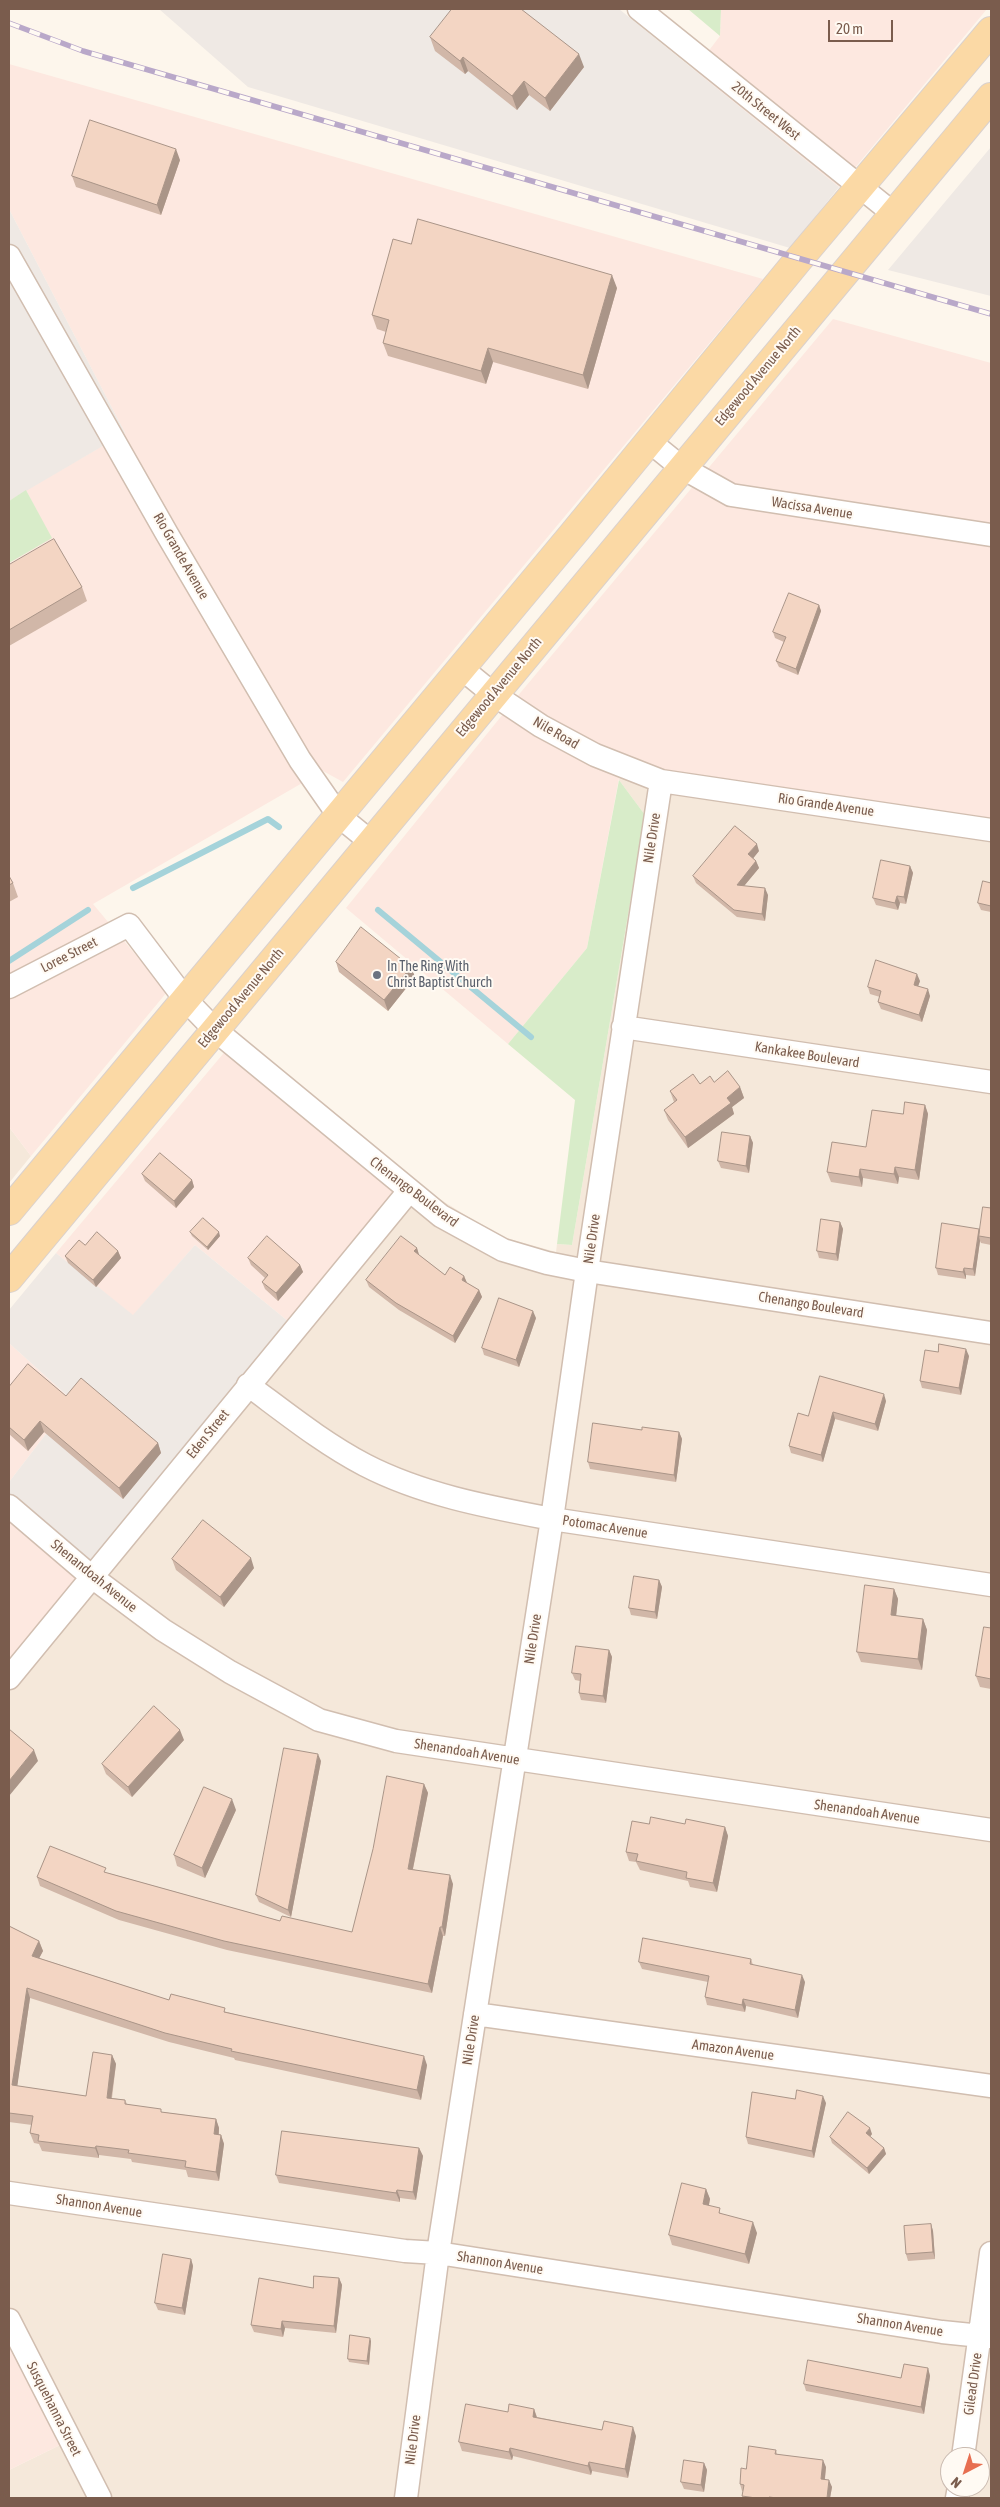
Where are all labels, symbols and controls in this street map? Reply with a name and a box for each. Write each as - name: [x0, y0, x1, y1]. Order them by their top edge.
- scale bar: [830, 10, 895, 42]
- text: 20 m: [836, 20, 863, 37]
- street label: 20th Street West: [728, 78, 804, 144]
- street label: Edgewood Avenue North: [711, 323, 805, 429]
- street label: Wacissa Avenue: [770, 493, 854, 523]
- street label: Rio Grande Avenue: [149, 510, 213, 602]
- street label: Edgewood Avenue North: [452, 634, 546, 740]
- street label: Nile Road: [530, 713, 582, 753]
- street label: Rio Grande Avenue: [777, 790, 875, 820]
- street label: Nile Drive: [640, 812, 664, 864]
- street label: Loree Street: [38, 934, 100, 976]
- street label: Edgewood Avenue North: [194, 945, 288, 1051]
- place label: In The Ring With Christ Baptist Church: [387, 959, 492, 992]
- marker: In The Ring With Christ Baptist Church: [371, 969, 383, 981]
- street label: Kankakee Boulevard: [754, 1038, 860, 1072]
- street label: Chenango Boulevard: [366, 1153, 462, 1231]
- street label: Nile Drive: [580, 1213, 604, 1265]
- street label: Chenango Boulevard: [757, 1288, 865, 1322]
- street label: Eden Street: [183, 1406, 233, 1462]
- street label: Potomac Avenue: [561, 1512, 649, 1542]
- street label: Shenandoah Avenue: [47, 1536, 141, 1616]
- street label: Nile Drive: [521, 1613, 545, 1665]
- street label: Shenandoah Avenue: [413, 1735, 521, 1769]
- street label: Shenandoah Avenue: [813, 1796, 921, 1828]
- street label: Nile Drive: [459, 2014, 483, 2066]
- street label: Amazon Avenue: [691, 2036, 775, 2064]
- street label: Shannon Avenue: [55, 2191, 143, 2221]
- street label: Shannon Avenue: [456, 2248, 544, 2278]
- street label: Shannon Avenue: [856, 2310, 944, 2340]
- street label: Gilead Drive: [960, 2352, 986, 2416]
- street label: Susquehanna Street: [23, 2359, 85, 2459]
- street label: Nile Drive: [402, 2414, 424, 2466]
- north arrow: [940, 2447, 990, 2497]
- text: N: [948, 2474, 964, 2492]

